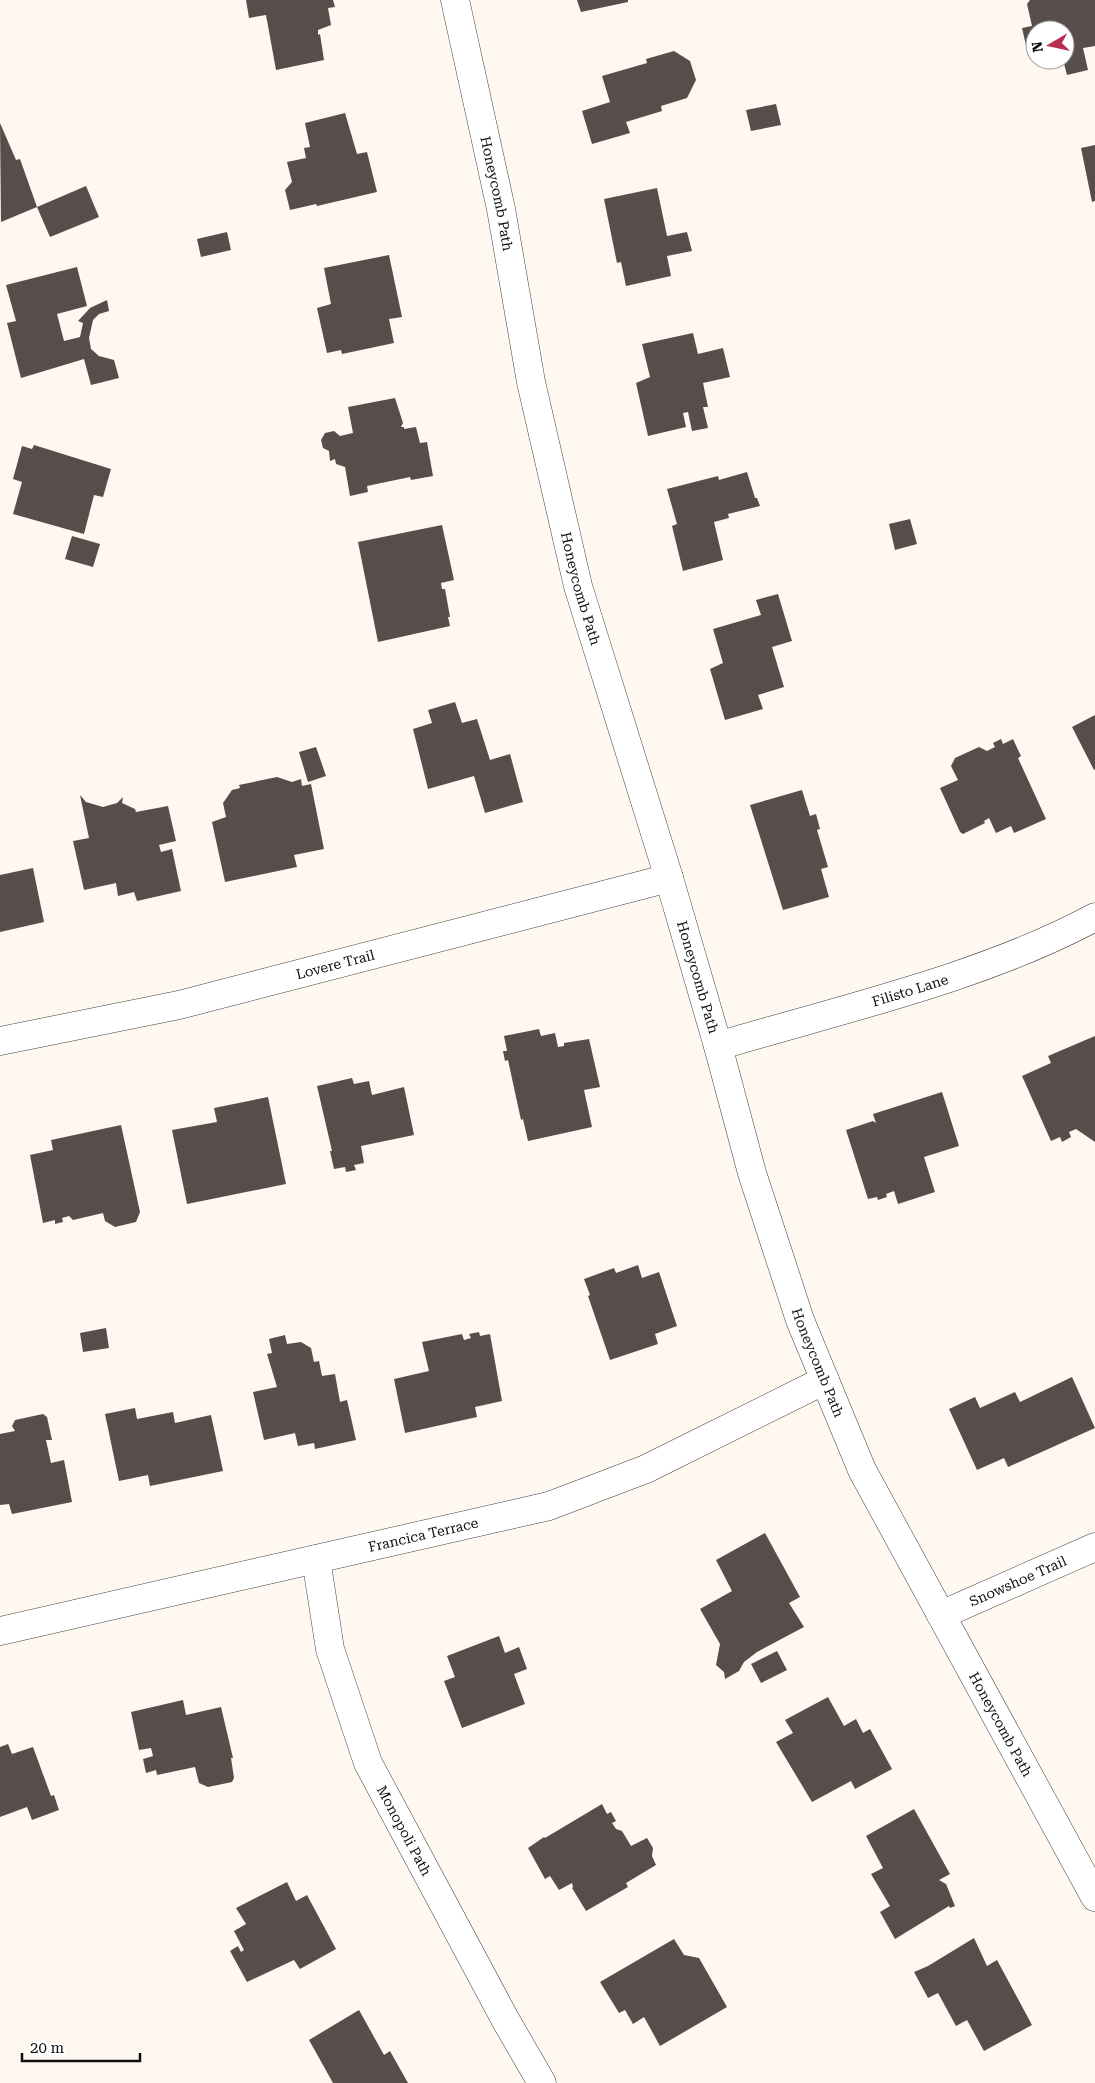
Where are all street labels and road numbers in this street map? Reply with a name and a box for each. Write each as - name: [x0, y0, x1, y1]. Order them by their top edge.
- street label: Honeycomb Path: [477, 135, 516, 252]
- street label: Honeycomb Path: [558, 530, 604, 647]
- street label: Honeycomb Path: [674, 919, 722, 1035]
- street label: Lovere Trail: [294, 946, 377, 982]
- street label: Filisto Lane: [870, 971, 951, 1010]
- street label: Honeycomb Path: [789, 1306, 847, 1420]
- street label: Francica Terrace: [367, 1514, 480, 1555]
- street label: Snowshoe Trail: [967, 1552, 1069, 1609]
- street label: Honeycomb Path: [966, 1669, 1036, 1779]
- street label: Monopoli Path: [374, 1783, 435, 1878]

